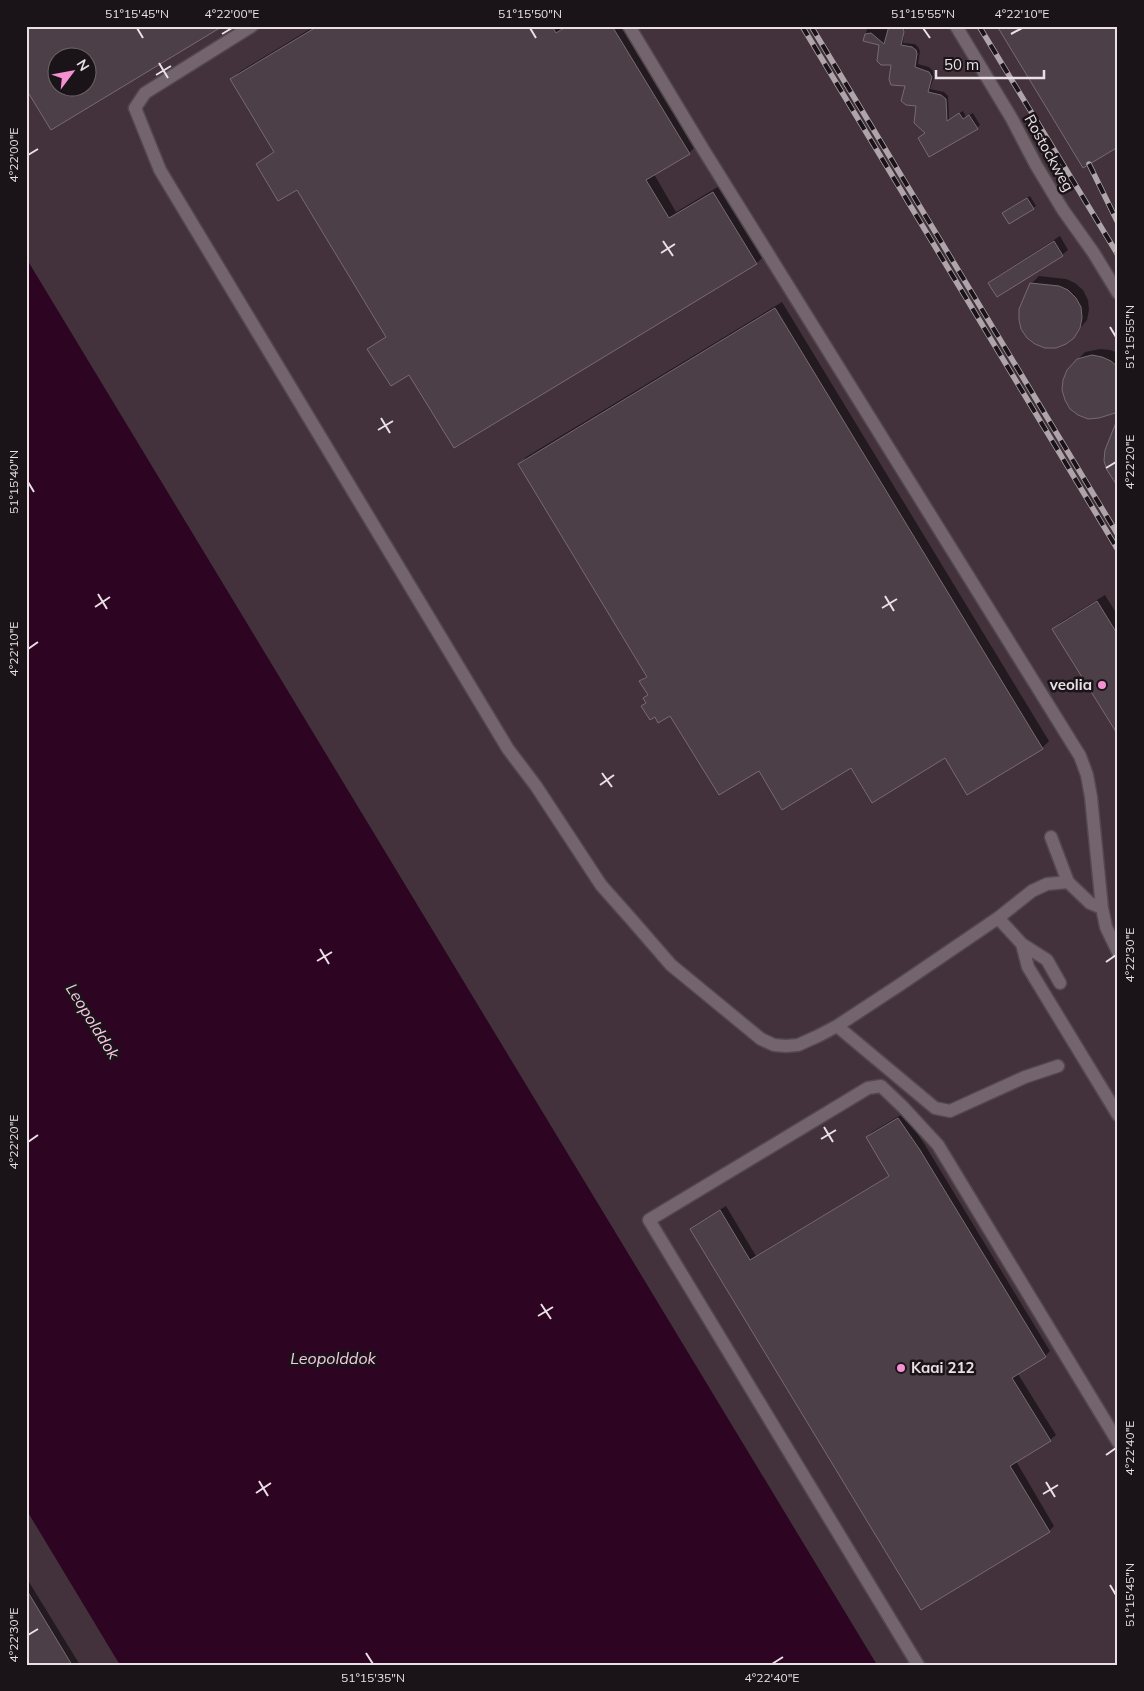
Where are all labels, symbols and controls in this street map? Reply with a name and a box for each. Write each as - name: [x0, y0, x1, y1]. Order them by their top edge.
- text: 51°15'45"N: [105, 6, 169, 21]
- text: 4°22'00"E: [205, 6, 259, 21]
- text: 51°15'50"N: [498, 6, 562, 21]
- text: 51°15'55"N: [891, 6, 955, 21]
- text: 4°22'10"E: [995, 6, 1049, 21]
- north arrow: [48, 48, 98, 98]
- scale bar: [936, 48, 1044, 80]
- text: 50 m: [944, 55, 979, 74]
- text: N: [73, 56, 93, 74]
- street label: Rostockweg: [1021, 111, 1078, 195]
- text: 4°22'00"E: [6, 128, 21, 182]
- text: 51°15'55"N: [1122, 305, 1137, 369]
- text: 4°22'20"E: [1122, 435, 1137, 489]
- text: 51°15'40"N: [6, 450, 21, 514]
- text: 4°22'10"E: [6, 622, 21, 676]
- place label: veolia: [1049, 675, 1092, 694]
- marker: veolia: [1096, 679, 1108, 691]
- text: 4°22'30"E: [1122, 928, 1137, 982]
- water label: Leopolddok: [62, 979, 125, 1063]
- text: 4°22'20"E: [6, 1115, 21, 1169]
- water label: Leopolddok: [290, 1348, 377, 1368]
- place label: Kaai 212: [911, 1358, 975, 1377]
- marker: Kaai 212: [895, 1362, 907, 1374]
- text: 4°22'40"E: [1122, 1421, 1137, 1475]
- text: 51°15'45"N: [1122, 1563, 1137, 1627]
- text: 4°22'30"E: [6, 1608, 21, 1662]
- text: 51°15'35"N: [341, 1670, 405, 1685]
- text: 4°22'40"E: [745, 1670, 799, 1685]

